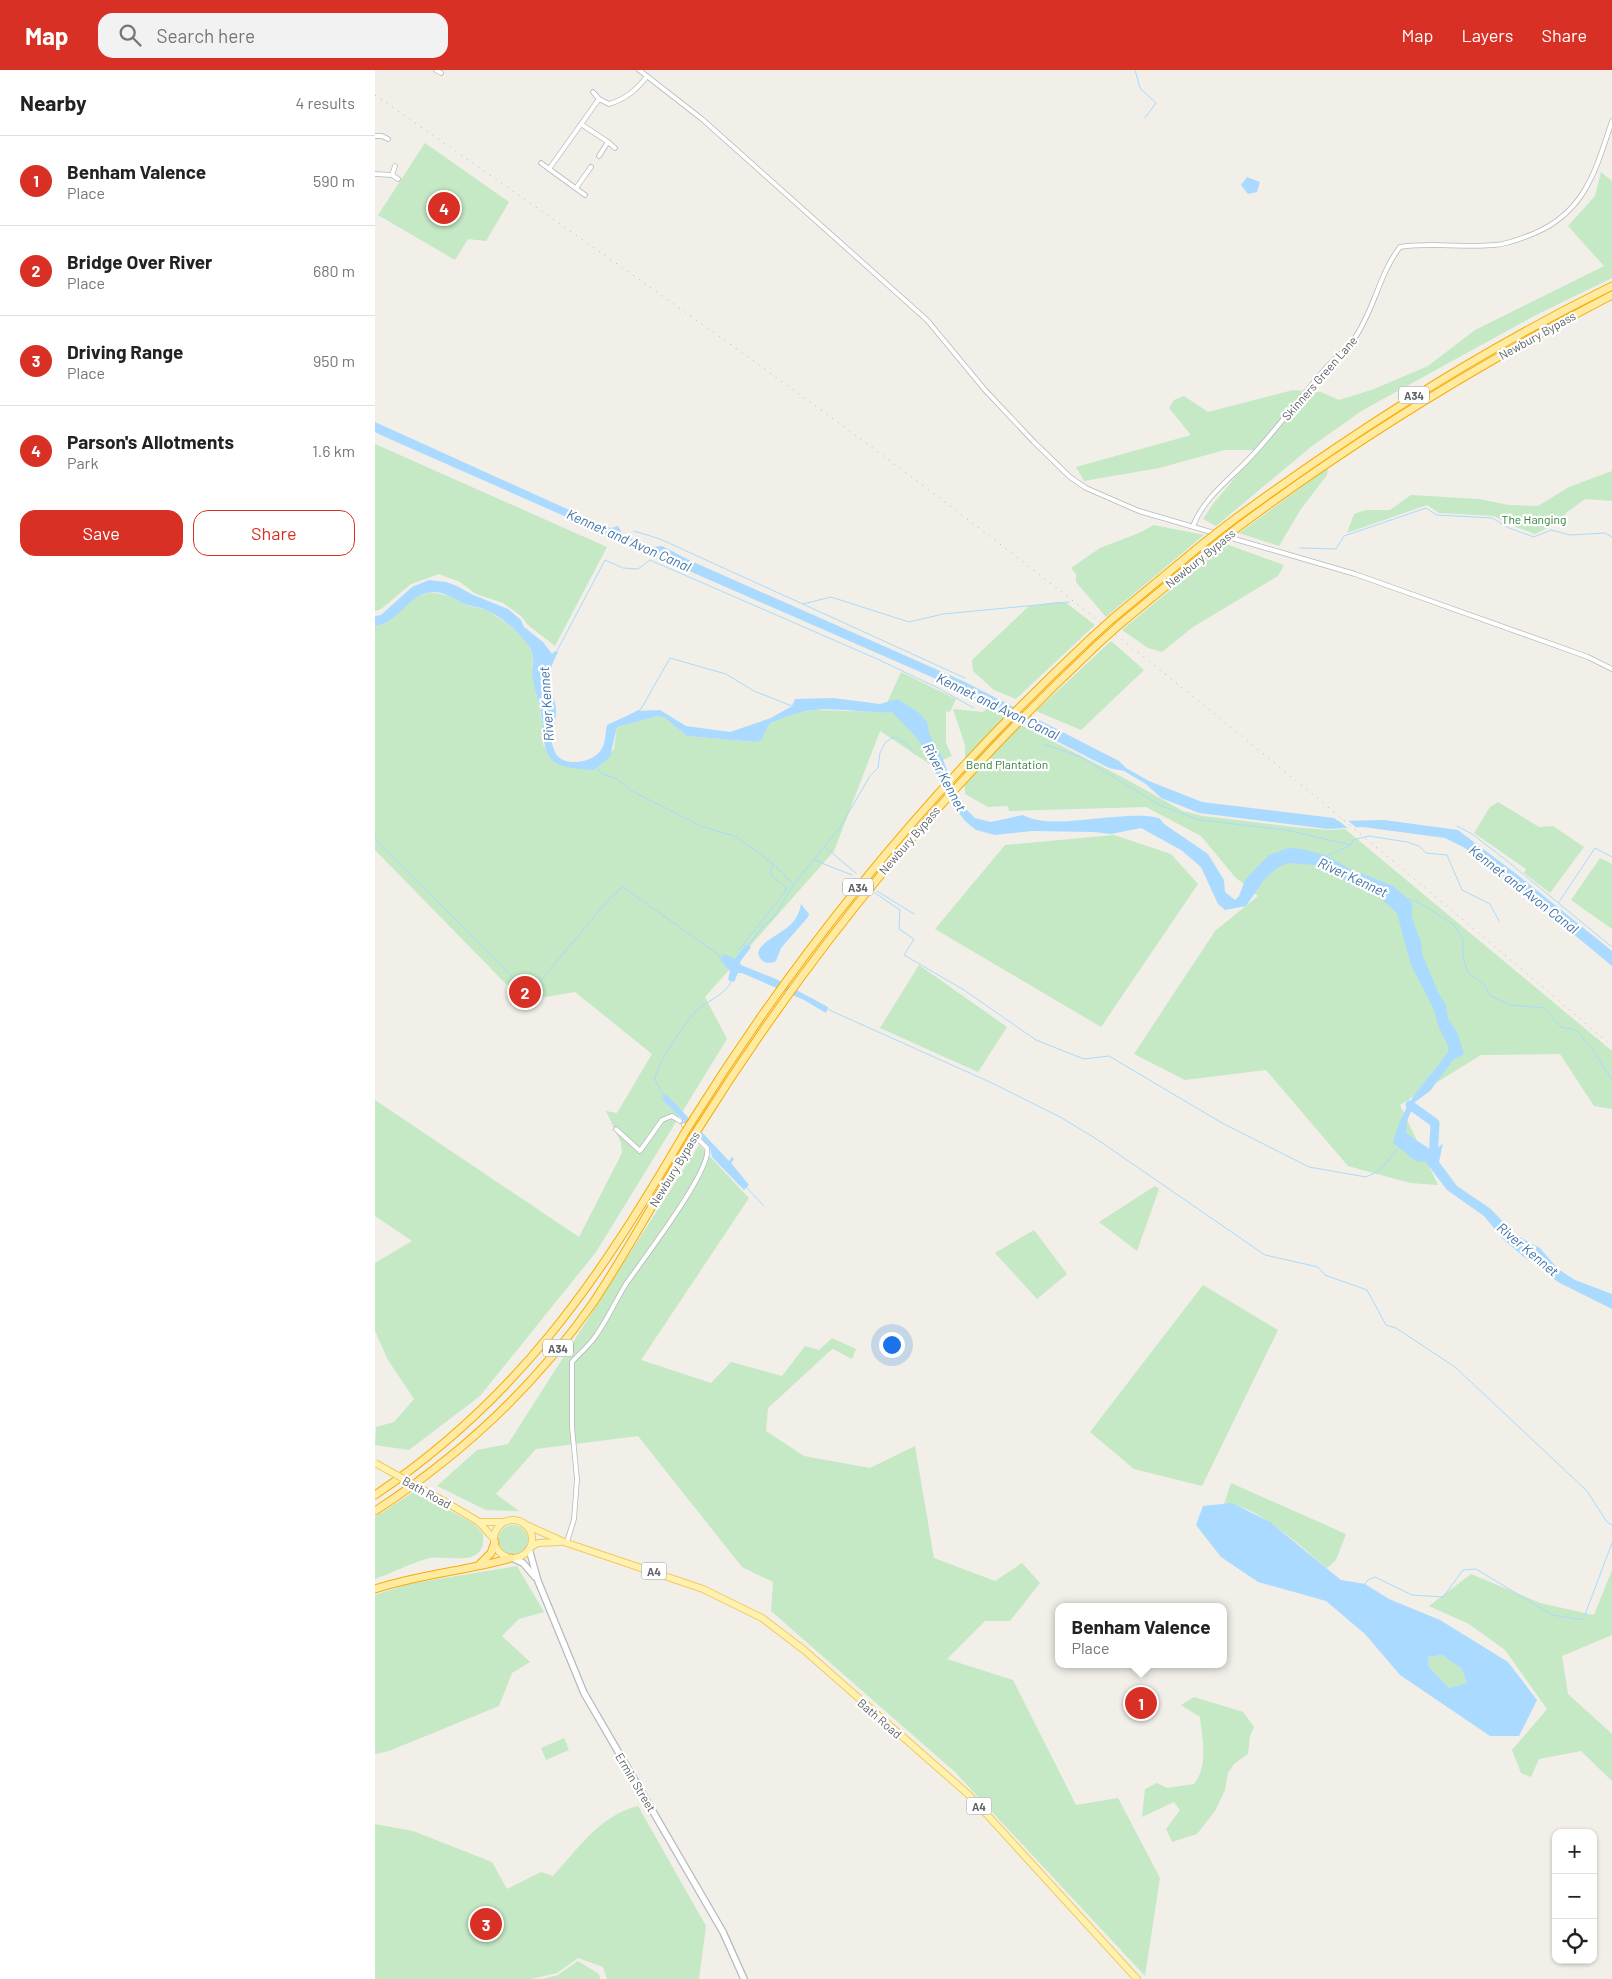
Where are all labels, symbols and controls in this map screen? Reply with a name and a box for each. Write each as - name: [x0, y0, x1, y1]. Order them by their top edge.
- search box: [98, 13, 448, 58]
- text: Map: [25, 21, 68, 50]
- icon: search: [116, 21, 144, 49]
- text: Search here: [156, 24, 255, 47]
- text: Map: [1401, 24, 1433, 46]
- text: Layers: [1461, 24, 1514, 46]
- text: Share: [1542, 24, 1587, 46]
- text: Nearby: [20, 90, 86, 115]
- text: 4 results: [295, 93, 355, 112]
- text: Benham Valence: [67, 160, 206, 183]
- text: 1: [33, 171, 39, 190]
- text: 590 m: [313, 171, 355, 190]
- text: Place: [67, 183, 105, 202]
- pin: 4: [428, 189, 460, 227]
- text: Bridge Over River: [67, 250, 212, 273]
- text: 2: [32, 261, 40, 280]
- text: 680 m: [313, 261, 355, 280]
- text: Place: [67, 273, 105, 292]
- street label: Newbury Bypass: [1496, 308, 1578, 362]
- street label: Skinners Green Lane: [1279, 333, 1359, 423]
- text: Driving Range: [67, 340, 183, 363]
- text: 3: [32, 351, 40, 370]
- text: 950 m: [313, 351, 355, 370]
- text: Place: [67, 363, 105, 382]
- road number: A34: [1399, 386, 1429, 404]
- text: Parson's Allotments: [67, 430, 234, 453]
- text: 4: [31, 441, 41, 460]
- text: 1.6 km: [312, 441, 355, 460]
- text: Park: [67, 453, 98, 472]
- water label: Kennet and Avon Canal: [564, 505, 694, 575]
- button: Save: [20, 510, 183, 556]
- button: Share: [193, 510, 355, 556]
- park label: The Hanging: [1502, 512, 1566, 526]
- street label: Newbury Bypass: [1162, 525, 1238, 590]
- water label: River Kennet: [535, 666, 557, 742]
- water label: Kennet and Avon Canal: [934, 669, 1062, 743]
- water label: River Kennet: [920, 740, 970, 814]
- park label: Bend Plantation: [966, 757, 1048, 771]
- street label: Newbury Bypass: [876, 803, 943, 877]
- water label: Kennet and Avon Canal: [1466, 841, 1582, 937]
- water label: River Kennet: [1315, 853, 1391, 901]
- road number: A34: [843, 879, 873, 896]
- pin: 2: [509, 973, 541, 1011]
- street label: Newbury Bypass: [646, 1128, 702, 1209]
- water label: River Kennet: [1494, 1218, 1562, 1280]
- your location: [879, 1332, 905, 1358]
- road number: A34: [543, 1340, 573, 1356]
- street label: Bath Road: [400, 1473, 454, 1511]
- road number: A4: [641, 1562, 667, 1580]
- popup: [1055, 1603, 1227, 1668]
- text: Benham Valence: [1071, 1615, 1211, 1638]
- text: Place: [1071, 1638, 1110, 1657]
- pin: 1: [1125, 1684, 1157, 1722]
- street label: Bath Road: [855, 1695, 905, 1741]
- street label: Ermin Street: [613, 1750, 659, 1814]
- road number: A4: [967, 1798, 991, 1814]
- map controls: [1552, 1829, 1597, 1964]
- button: +: [1552, 1829, 1597, 1874]
- button: −: [1552, 1874, 1597, 1919]
- pin: 3: [470, 1905, 502, 1943]
- button: locate: [1552, 1919, 1597, 1964]

